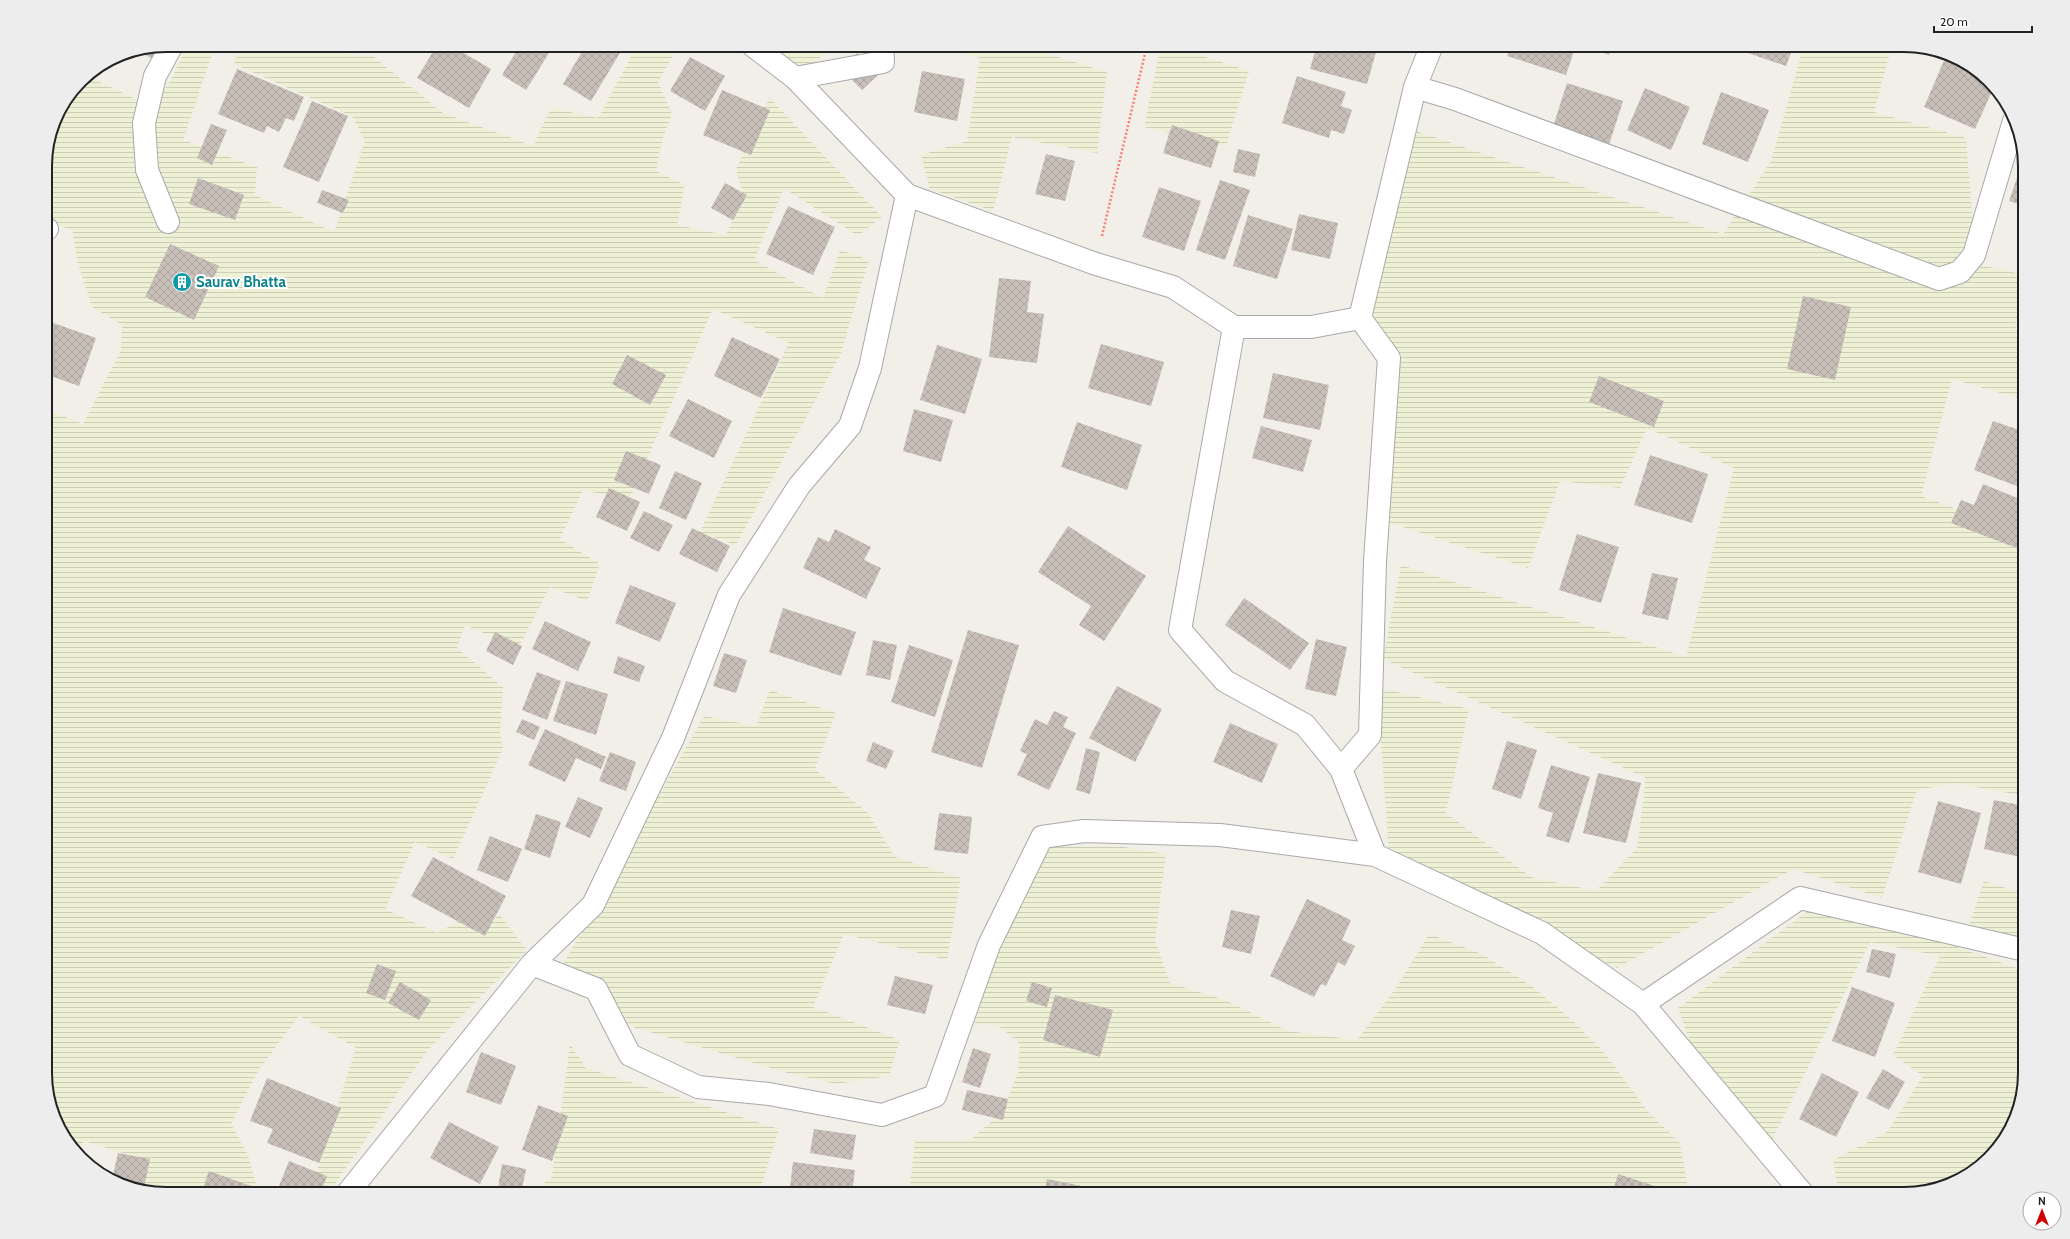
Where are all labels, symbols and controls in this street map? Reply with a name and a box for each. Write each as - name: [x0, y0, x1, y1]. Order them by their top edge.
- scale bar: [1934, 8, 2032, 34]
- text: 20 m: [1940, 14, 1968, 29]
- building icon: Saurav Bhatta: [171, 271, 193, 293]
- place label: Saurav Bhatta: [196, 273, 286, 291]
- north arrow: [2022, 1191, 2062, 1231]
- text: N: [2038, 1194, 2046, 1208]

